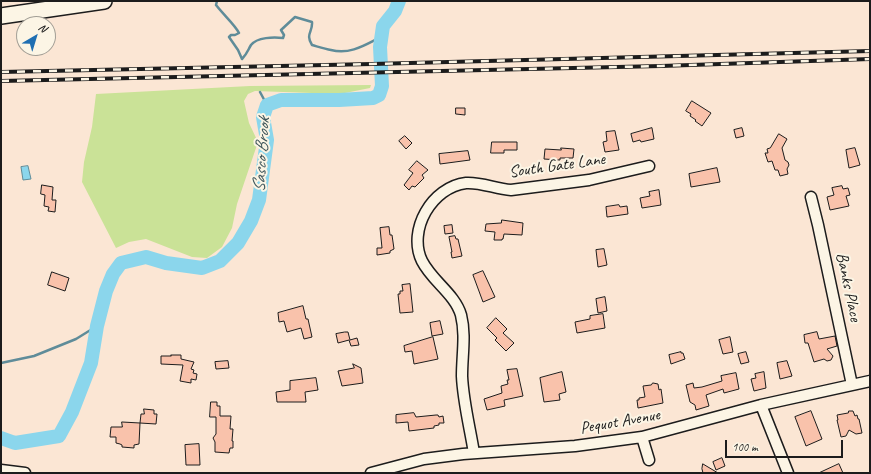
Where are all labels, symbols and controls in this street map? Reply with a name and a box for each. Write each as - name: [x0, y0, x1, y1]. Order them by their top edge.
- north arrow: [16, 16, 56, 56]
- text: N: [36, 20, 50, 35]
- water label: Sasco Brook: [249, 117, 275, 193]
- street label: South Gate Lane: [508, 149, 606, 183]
- street label: Banks Place: [831, 251, 865, 323]
- street label: Pequot Avenue: [579, 405, 661, 439]
- scale bar: [727, 432, 845, 458]
- text: 100 m: [732, 439, 758, 455]

